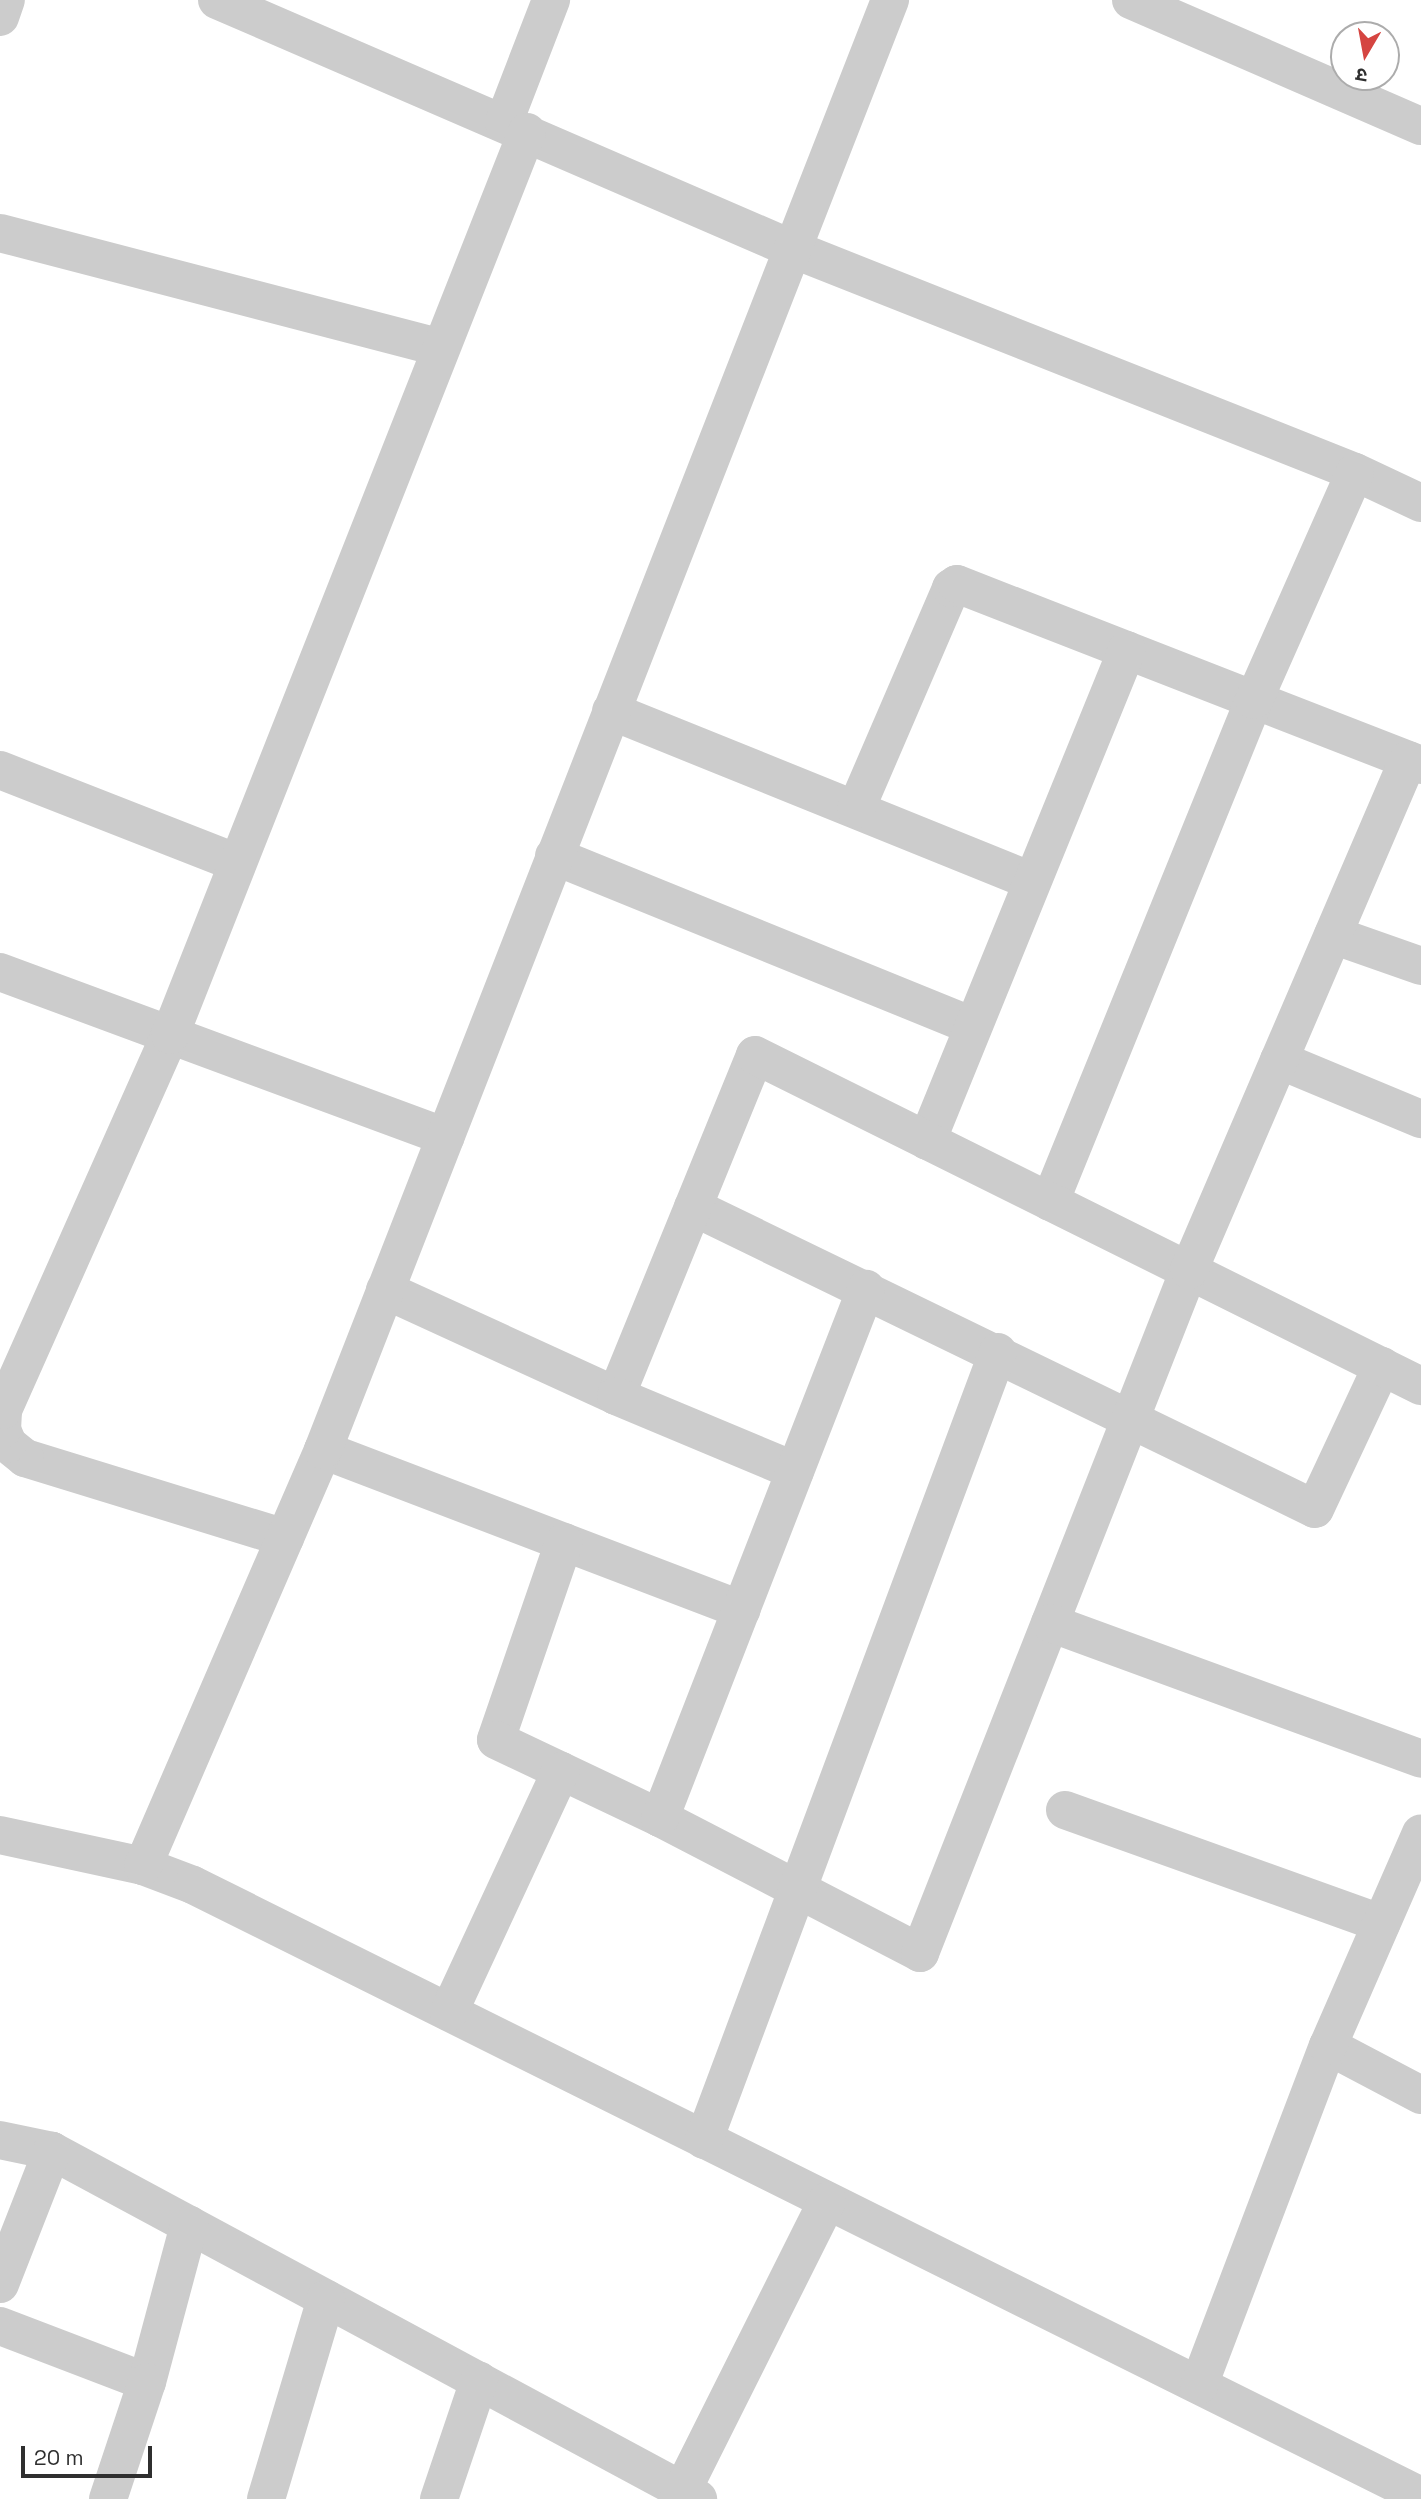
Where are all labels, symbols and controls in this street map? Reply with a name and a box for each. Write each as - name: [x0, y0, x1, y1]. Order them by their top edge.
- north arrow: [1330, 21, 1400, 91]
- text: उ: [1354, 62, 1369, 88]
- scale bar: [24, 2432, 156, 2476]
- text: 20 m: [34, 2444, 84, 2471]

